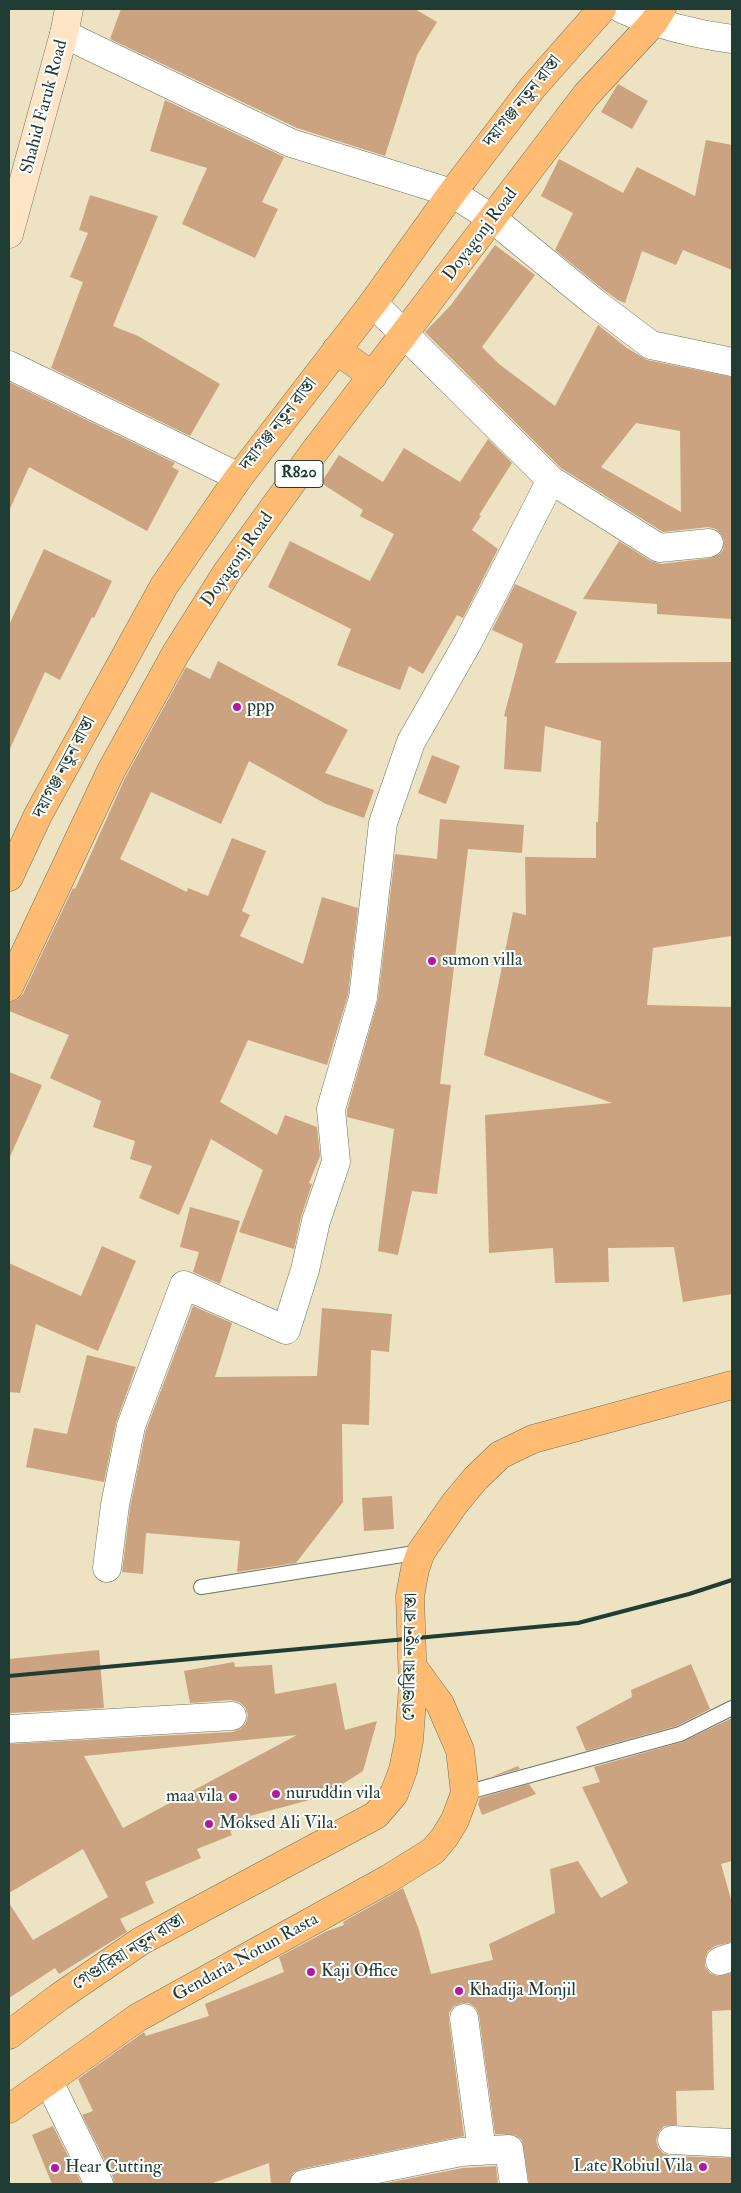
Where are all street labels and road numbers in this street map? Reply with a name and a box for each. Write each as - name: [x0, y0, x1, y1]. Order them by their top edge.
- street label: Shahid Faruk Road: [17, 38, 73, 176]
- street label: দয়াগঞ্জ নতুন রাস্তা: [479, 52, 567, 152]
- street label: Doyagonj Road: [439, 184, 523, 286]
- street label: দয়াগঞ্জ নতুন রাস্তা: [236, 374, 322, 476]
- road number: R820: [275, 460, 323, 488]
- street label: Doyagonj Road: [197, 508, 279, 612]
- street label: দয়াগঞ্জ নতুন রাস্তা: [29, 713, 101, 823]
- street label: গেণ্ডারিয়া নতুন রাস্তা: [399, 1593, 423, 1721]
- street label: Gendaria Notun Rasta: [169, 1909, 323, 2007]
- street label: গেণ্ডারিয়া নতুন রাস্তা: [69, 1910, 189, 1996]

